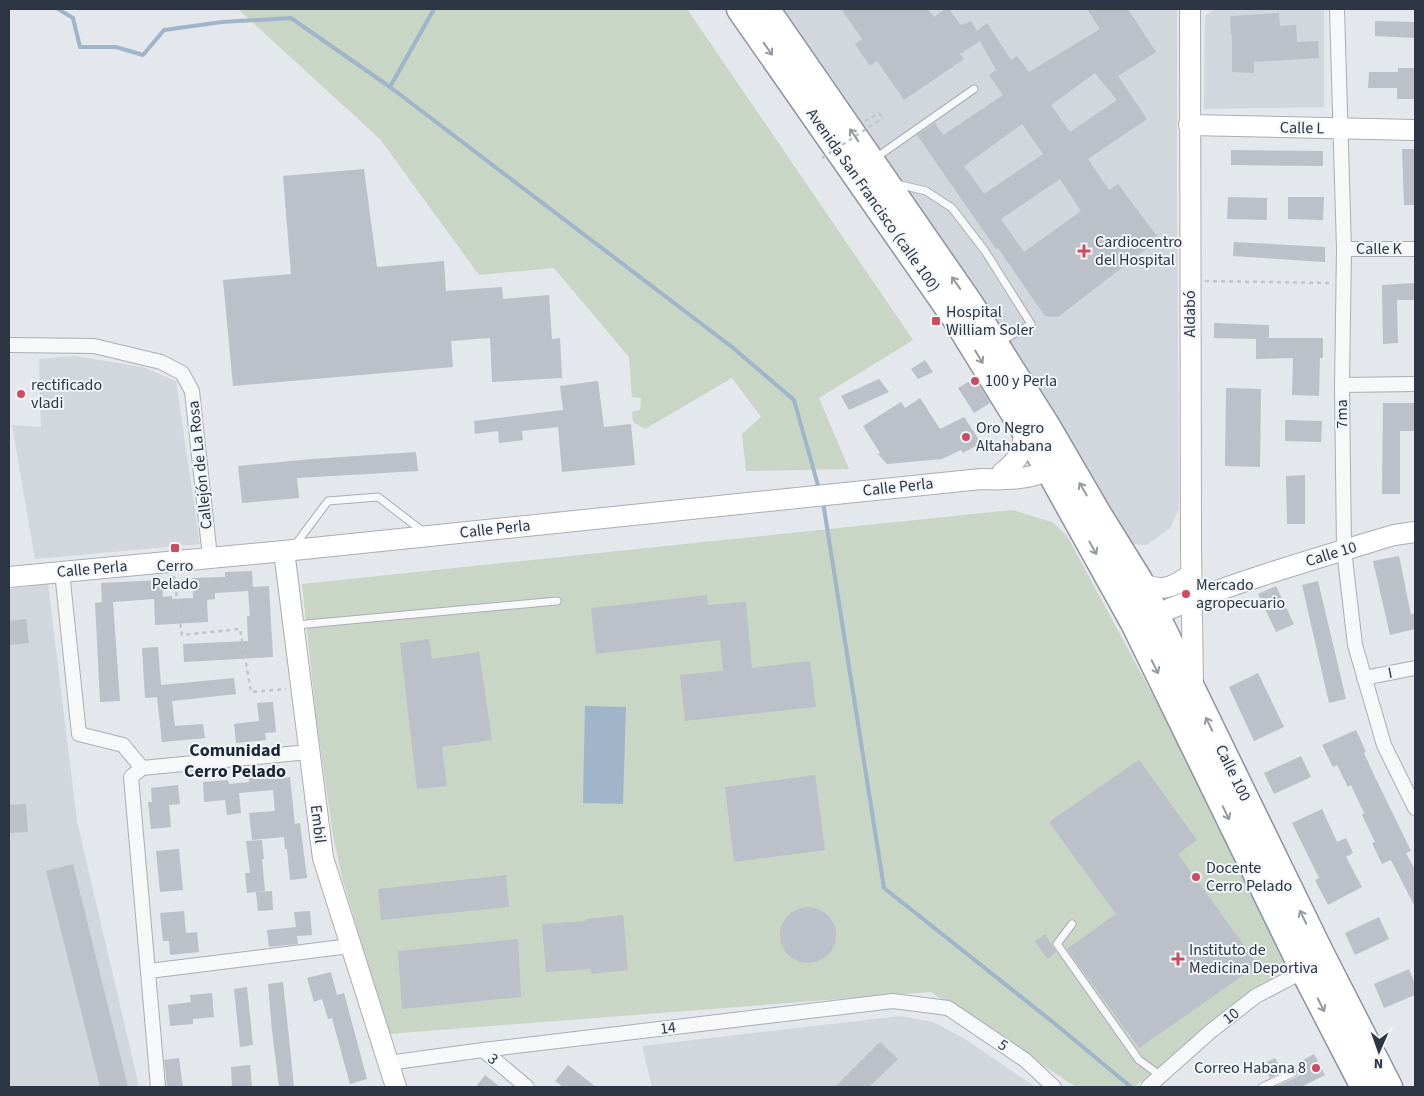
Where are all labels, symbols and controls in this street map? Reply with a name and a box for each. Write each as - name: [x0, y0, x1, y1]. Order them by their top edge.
- one-way arrow: [763, 42, 773, 56]
- street label: Avenida San Francisco (calle 100): [801, 104, 945, 296]
- street label: Calle L: [1280, 117, 1325, 139]
- one-way arrow: [849, 128, 859, 142]
- place label: Cardiocentro del Hospital: [1095, 231, 1182, 271]
- street label: Calle K: [1356, 238, 1403, 260]
- marker: Cardiocentro del Hospital: [1077, 244, 1091, 258]
- one-way arrow: [951, 276, 961, 290]
- street label: Aldabó: [1179, 290, 1201, 338]
- place label: Hospital William Soler: [946, 301, 1034, 341]
- marker: Hospital William Soler: [930, 315, 942, 327]
- one-way arrow: [974, 350, 984, 364]
- place label: 100 y Perla: [985, 370, 1057, 392]
- place label: rectificado vladi: [31, 374, 102, 414]
- marker: 100 y Perla: [969, 375, 981, 387]
- marker: rectificado vladi: [15, 388, 27, 400]
- street label: 7ma: [1331, 399, 1353, 429]
- street label: Callejón de La Rosa: [182, 400, 218, 530]
- place label: Oro Negro Altahabana: [976, 417, 1052, 457]
- marker: Oro Negro Altahabana: [960, 431, 972, 443]
- street label: Calle Perla: [862, 472, 934, 502]
- one-way arrow: [1078, 482, 1088, 496]
- street label: Calle Perla: [459, 514, 531, 544]
- street label: Calle 10: [1303, 536, 1359, 572]
- one-way arrow: [1088, 540, 1098, 555]
- marker: Cerro Pelado: [169, 542, 181, 554]
- street label: Calle Perla: [56, 555, 128, 583]
- place label: Cerro Pelado: [152, 555, 198, 595]
- place label: Mercado agropecuario: [1196, 574, 1285, 614]
- marker: Mercado agropecuario: [1180, 588, 1192, 600]
- one-way arrow: [1150, 659, 1160, 674]
- street label: I: [1386, 662, 1394, 684]
- one-way arrow: [1204, 717, 1213, 732]
- district label: Comunidad Cerro Pelado: [184, 738, 286, 784]
- street label: Calle 100: [1210, 741, 1256, 805]
- street label: Embil: [305, 804, 331, 844]
- one-way arrow: [1222, 805, 1232, 820]
- place label: Docente Cerro Pelado: [1206, 857, 1292, 897]
- marker: Docente Cerro Pelado: [1190, 871, 1202, 883]
- one-way arrow: [1298, 910, 1307, 925]
- place label: Instituto de Medicina Deportiva: [1189, 939, 1318, 979]
- marker: Instituto de Medicina Deportiva: [1171, 952, 1185, 966]
- one-way arrow: [1316, 998, 1326, 1013]
- street label: 10: [1218, 1002, 1244, 1030]
- street label: 14: [659, 1016, 677, 1040]
- north arrow: [1354, 1026, 1404, 1076]
- street label: 5: [994, 1034, 1012, 1056]
- street label: 3: [483, 1048, 503, 1070]
- text: N: [1374, 1053, 1384, 1073]
- place label: Correo Habana 8: [1194, 1057, 1306, 1079]
- marker: Correo Habana 8: [1310, 1062, 1322, 1074]

